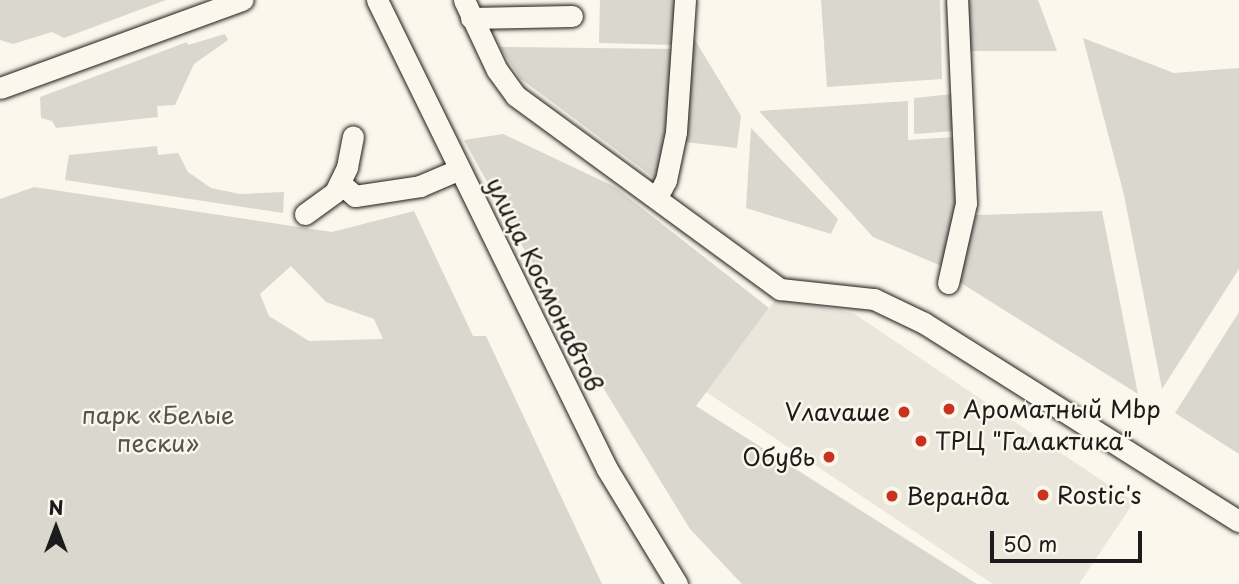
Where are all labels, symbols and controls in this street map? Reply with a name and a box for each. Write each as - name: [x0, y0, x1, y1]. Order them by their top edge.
- street label: улица Космонавтов: [480, 172, 610, 396]
- place label: Ароматный Мbр: [963, 395, 1160, 423]
- place label: Vлаvаше: [785, 398, 890, 426]
- park label: парк «Белые пески»: [82, 401, 234, 457]
- marker: Ароматный Мbр: [941, 401, 957, 417]
- marker: Vлаvаше: [896, 404, 912, 420]
- place label: ТРЦ "Галактика": [935, 427, 1134, 455]
- marker: ТРЦ "Галактика": [913, 433, 929, 449]
- place label: Обувь: [742, 443, 815, 471]
- marker: Обувь: [821, 449, 837, 465]
- place label: Rostic's: [1057, 481, 1141, 509]
- place label: Веранда: [906, 482, 1009, 510]
- marker: Rostic's: [1035, 487, 1051, 503]
- marker: Веранда: [884, 488, 900, 504]
- north arrow: [21, 493, 91, 563]
- text: N: [48, 493, 64, 521]
- scale bar: [994, 518, 1146, 562]
- text: 50 m: [1003, 527, 1057, 559]

